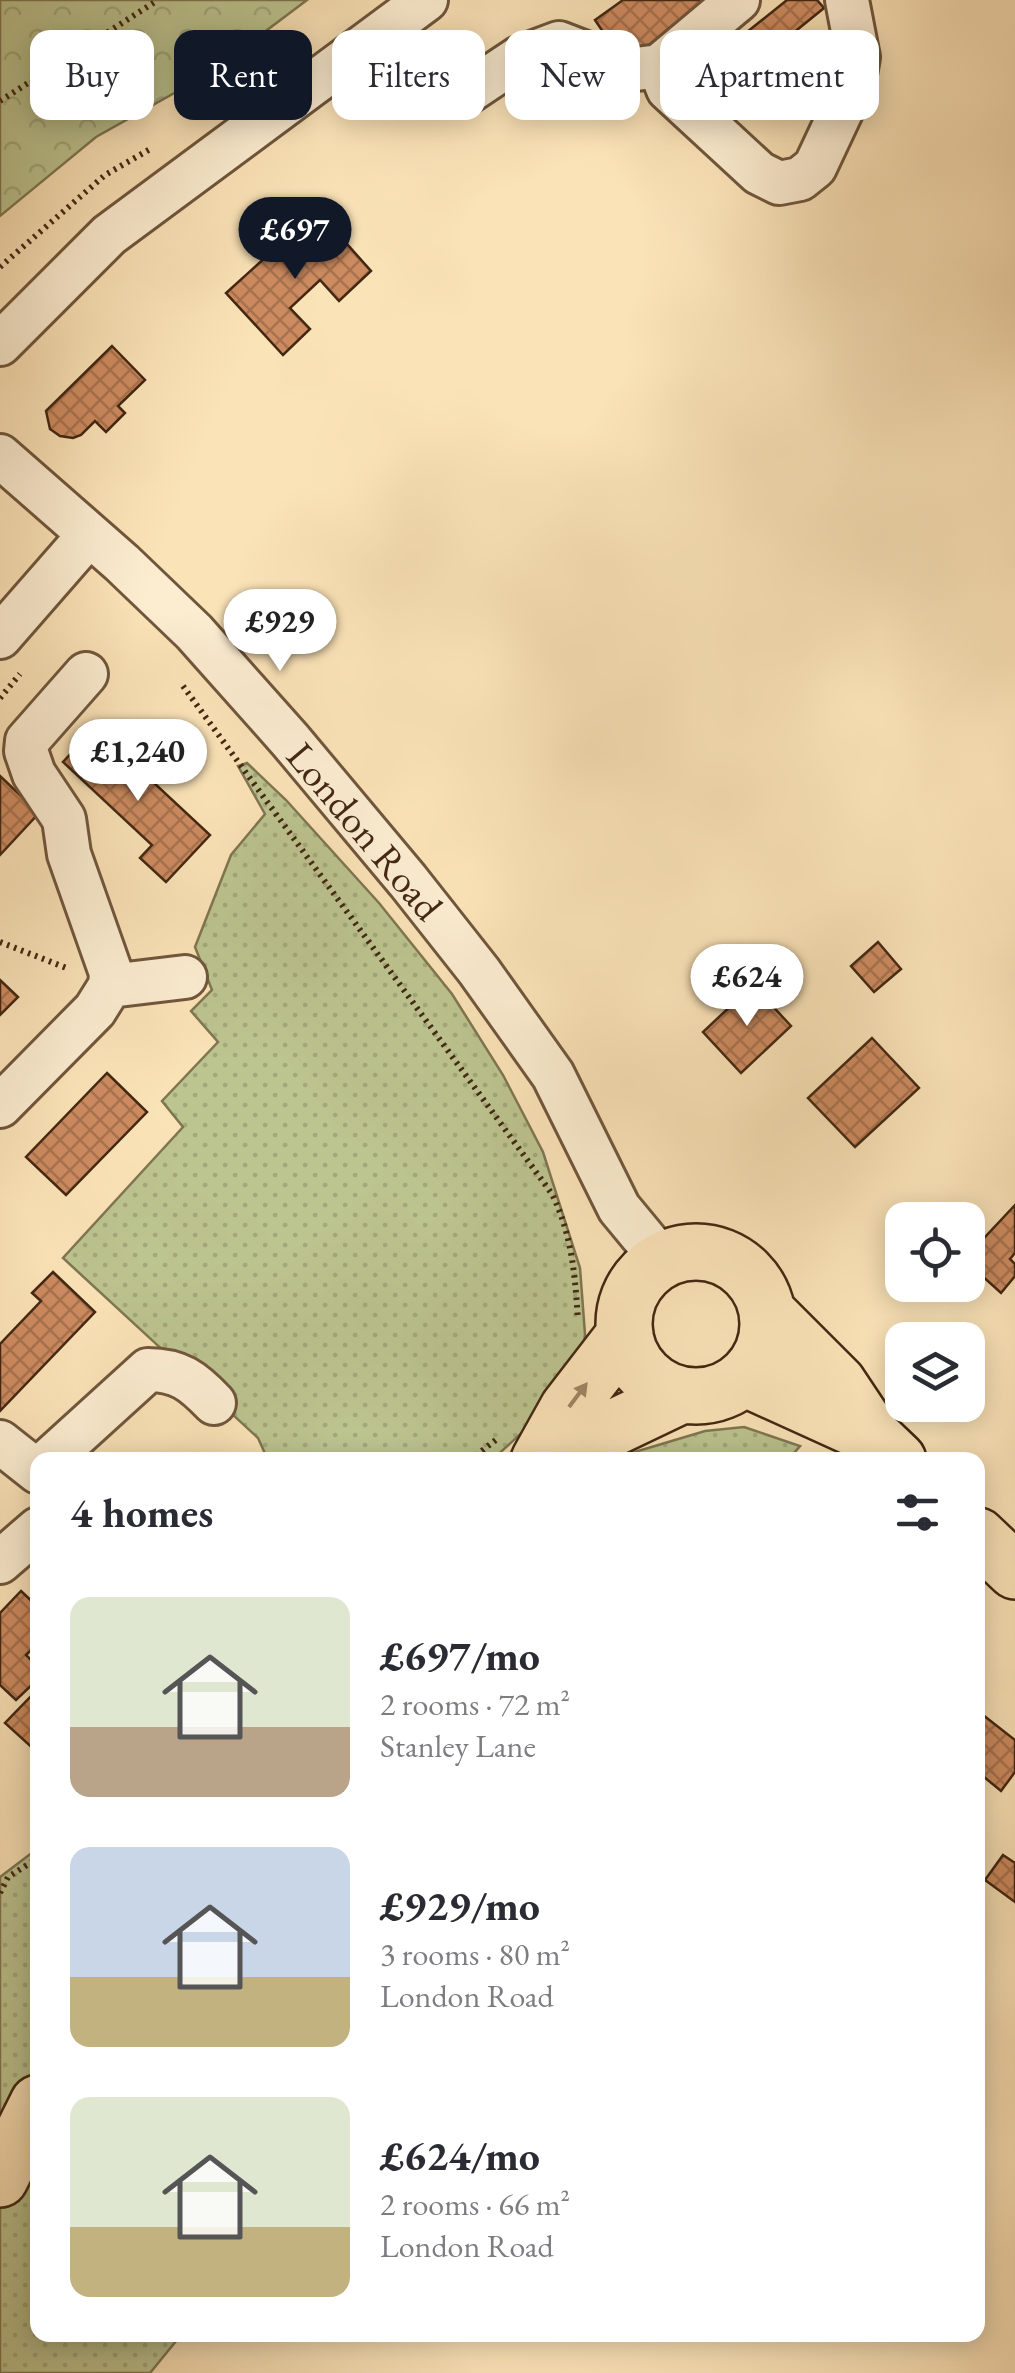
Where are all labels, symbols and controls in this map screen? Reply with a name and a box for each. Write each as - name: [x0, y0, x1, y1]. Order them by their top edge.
- chip: Buy: [30, 30, 154, 120]
- chip: Rent: [174, 30, 312, 120]
- chip: Filters: [332, 30, 485, 120]
- chip: New: [505, 30, 640, 120]
- chip: Apartment: [660, 30, 879, 120]
- pin: £697: [236, 197, 354, 282]
- text: £697: [261, 208, 329, 250]
- pin: £929: [221, 589, 339, 674]
- text: £929: [246, 600, 314, 642]
- pin: £1,240: [57, 719, 219, 804]
- text: £1,240: [91, 730, 185, 772]
- street label: London Road: [275, 731, 455, 931]
- pin: £624: [688, 944, 806, 1029]
- text: £624: [713, 955, 781, 997]
- map controls: [885, 1202, 985, 1422]
- button: locate: [885, 1202, 985, 1302]
- button: layers: [885, 1322, 985, 1422]
- one-way arrow: [567, 1382, 588, 1408]
- text: 4 homes: [70, 1485, 213, 1540]
- icon: filters: [890, 1485, 945, 1540]
- text: £697/mo: [380, 1628, 540, 1683]
- icon: home: [150, 1637, 270, 1757]
- text: 2 rooms · 72 m²: [380, 1683, 570, 1725]
- text: Stanley Lane: [380, 1725, 536, 1767]
- text: £929/mo: [380, 1878, 540, 1933]
- icon: home: [150, 1887, 270, 2007]
- text: 3 rooms · 80 m²: [380, 1933, 570, 1975]
- text: London Road: [380, 1975, 554, 2017]
- text: £624/mo: [380, 2128, 540, 2183]
- icon: home: [150, 2137, 270, 2257]
- text: 2 rooms · 66 m²: [380, 2183, 570, 2225]
- text: London Road: [380, 2225, 554, 2267]

